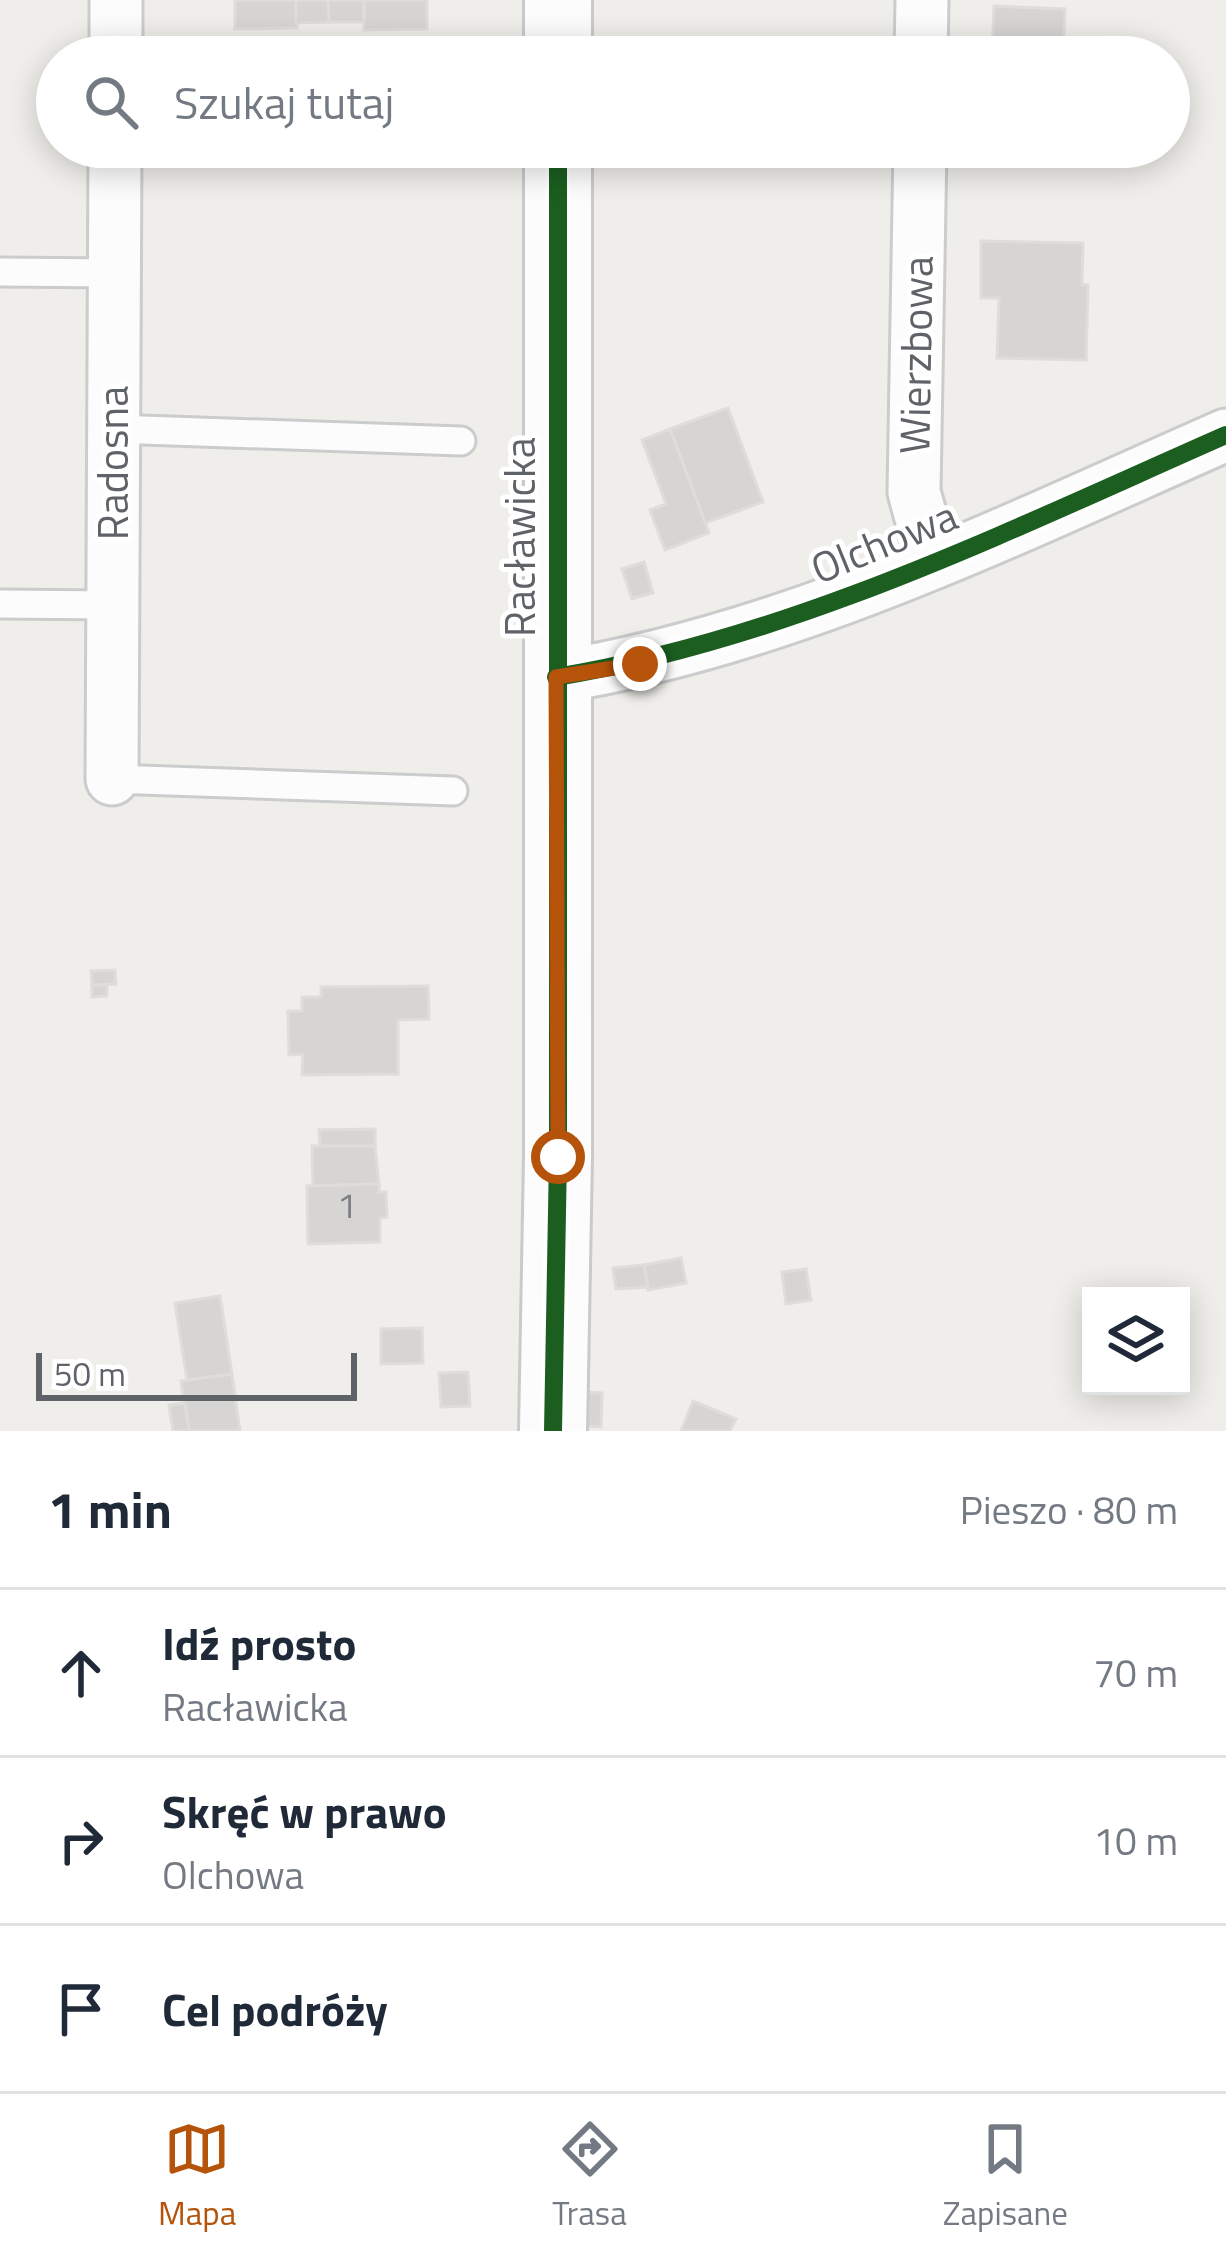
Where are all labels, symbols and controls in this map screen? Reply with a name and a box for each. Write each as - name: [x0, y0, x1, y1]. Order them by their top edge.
- search box: [36, 36, 1190, 168]
- text: Szukaj tutaj: [174, 68, 394, 136]
- icon: search: [78, 69, 144, 135]
- street label: Wierzbowa: [881, 255, 949, 455]
- street label: Radosna: [80, 386, 144, 540]
- street label: Racławicka: [487, 437, 551, 637]
- street label: Olchowa: [801, 483, 967, 599]
- route end: [613, 637, 667, 691]
- route start: [531, 1130, 585, 1184]
- house number: 1: [337, 1177, 357, 1232]
- map controls: [1082, 1287, 1190, 1395]
- button: layers: [1082, 1287, 1190, 1395]
- scale bar: [36, 1347, 357, 1400]
- text: 50 m: [54, 1349, 126, 1399]
- text: 1 min: [48, 1470, 172, 1548]
- text: Pieszo · 80 m: [960, 1480, 1178, 1539]
- text: Idź prosto: [162, 1609, 356, 1677]
- icon: ahead: [48, 1640, 114, 1706]
- text: 70 m: [1093, 1643, 1178, 1702]
- text: Racławicka: [162, 1677, 348, 1736]
- text: Skręć w prawo: [162, 1777, 447, 1845]
- icon: right: [48, 1808, 114, 1874]
- text: 10 m: [1093, 1811, 1178, 1870]
- text: Olchowa: [162, 1845, 304, 1904]
- text: Cel podróży: [162, 1975, 388, 2043]
- icon: arrive: [48, 1976, 114, 2042]
- tab: Mapa: [158, 2116, 236, 2238]
- tab: Trasa: [552, 2116, 627, 2238]
- tab: Zapisane: [943, 2116, 1068, 2238]

